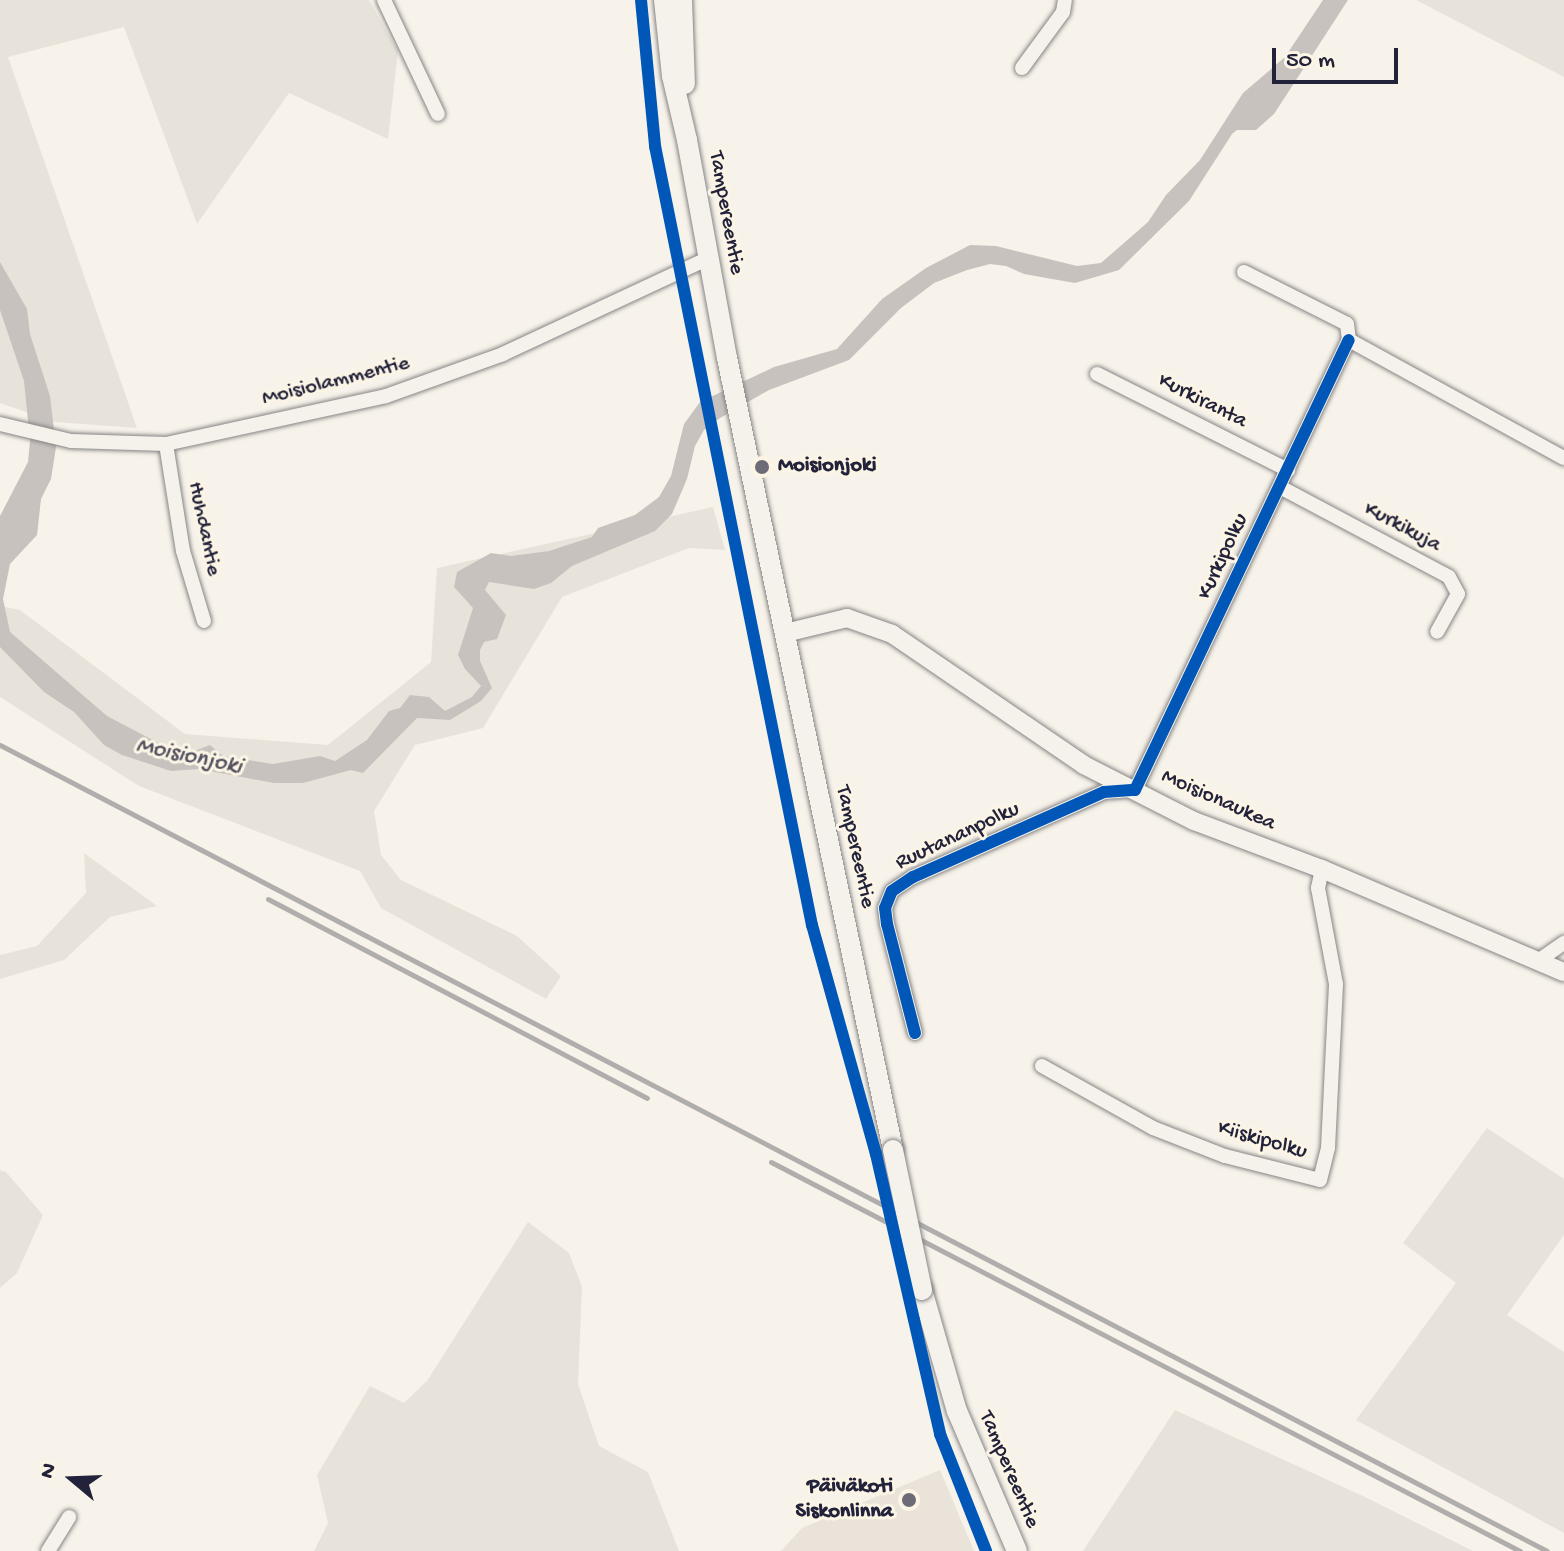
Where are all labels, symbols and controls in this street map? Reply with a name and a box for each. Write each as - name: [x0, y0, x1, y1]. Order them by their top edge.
- scale bar: [1276, 32, 1402, 82]
- text: 50 m: [1286, 47, 1335, 76]
- street label: Tampereentie: [701, 149, 749, 277]
- street label: Moisiolammentie: [260, 351, 412, 413]
- street label: Kurkiranta: [1153, 368, 1251, 436]
- place label: Moisionjoki: [778, 454, 877, 480]
- marker: Moisionjoki: [753, 458, 771, 476]
- street label: Huhdantie: [180, 480, 226, 578]
- street label: Kurkikuja: [1359, 497, 1445, 559]
- street label: Kurkipolku: [1193, 510, 1255, 604]
- water label: Moisionjoki: [133, 732, 245, 782]
- street label: Moisionaukea: [1157, 764, 1279, 838]
- street label: Tampereentie: [828, 783, 880, 911]
- street label: Ruutananpolku: [892, 797, 1024, 877]
- street label: Kiiskipolku: [1214, 1116, 1310, 1166]
- street label: Tampereentie: [972, 1408, 1044, 1532]
- north arrow: [32, 1439, 112, 1519]
- text: N: [35, 1460, 64, 1482]
- place label: Päiväkoti Siskonlinna: [796, 1474, 893, 1526]
- marker: Päiväkoti Siskonlinna: [900, 1491, 918, 1509]

